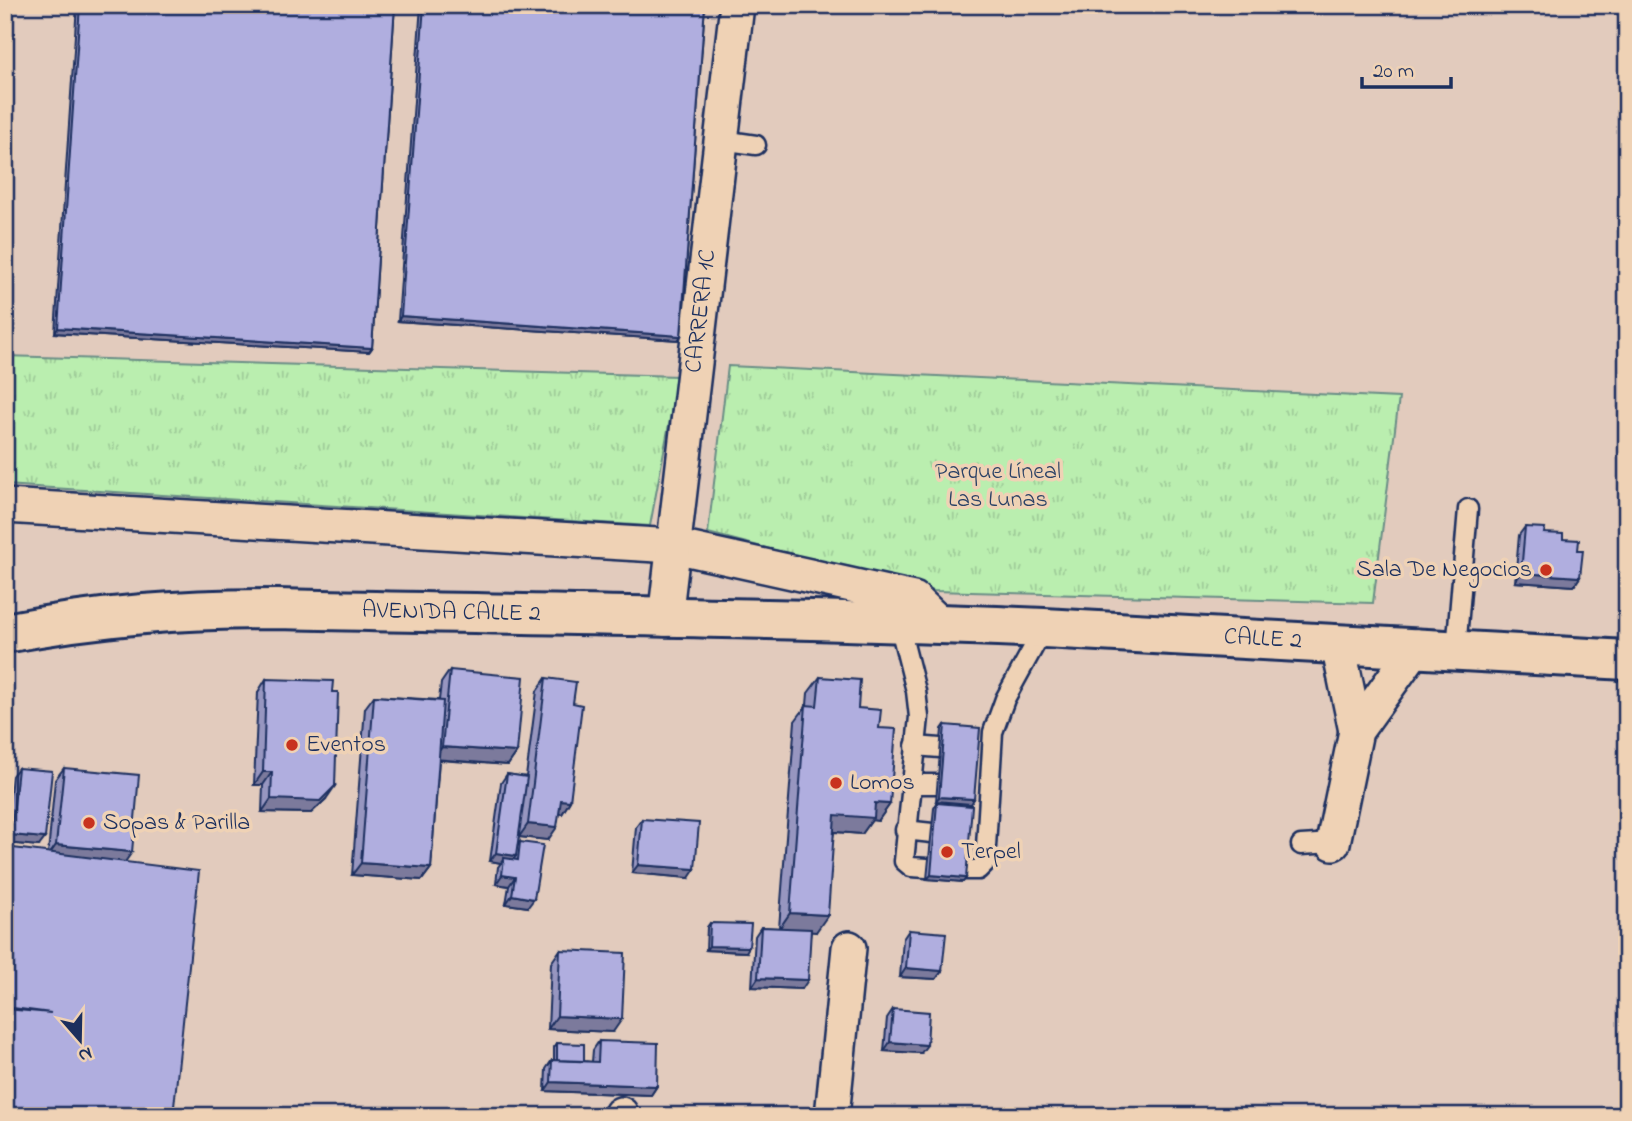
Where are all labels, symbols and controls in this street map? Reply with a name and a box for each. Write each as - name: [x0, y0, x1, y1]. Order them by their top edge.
- scale bar: [1362, 46, 1452, 90]
- text: 20 m: [1373, 57, 1414, 87]
- street label: CARRERA 1C: [677, 247, 726, 375]
- park label: Parque Líneal Las Lunas: [935, 455, 1061, 518]
- place label: Sala De Negocios: [1356, 553, 1532, 588]
- marker: Sala De Negocios: [1538, 562, 1554, 578]
- street label: AVENIDA CALLE 2: [361, 593, 541, 632]
- street label: CALLE 2: [1223, 620, 1303, 659]
- place label: Eventos: [306, 728, 386, 763]
- marker: Eventos: [284, 737, 300, 753]
- place label: Lomos: [850, 766, 915, 801]
- marker: Lomos: [828, 775, 844, 791]
- place label: Sopas & Parilla: [103, 806, 250, 841]
- marker: Sopas & Parilla: [81, 815, 97, 831]
- place label: Terpel: [961, 835, 1021, 870]
- marker: Terpel: [939, 844, 955, 860]
- north arrow: [46, 1006, 116, 1076]
- text: N: [74, 1039, 96, 1069]

